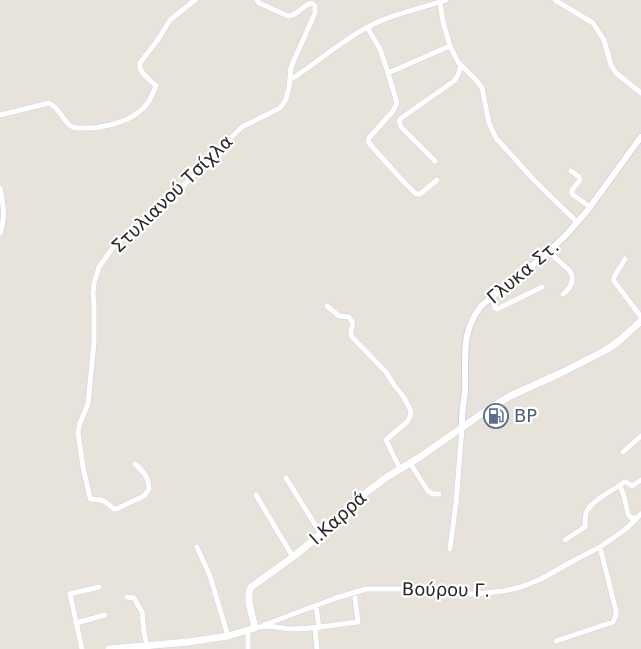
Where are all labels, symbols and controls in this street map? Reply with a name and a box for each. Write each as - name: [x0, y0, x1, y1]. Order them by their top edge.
- street label: Στυλιανού Τσίχλα: [107, 131, 236, 257]
- street label: Γλυκα Στ.: [483, 236, 563, 308]
- fuel station icon: BP: [483, 403, 509, 429]
- place label: BP: [514, 405, 537, 426]
- street label: Ι.Καρρά: [305, 487, 370, 549]
- street label: Βούρου Γ.: [402, 578, 490, 601]

